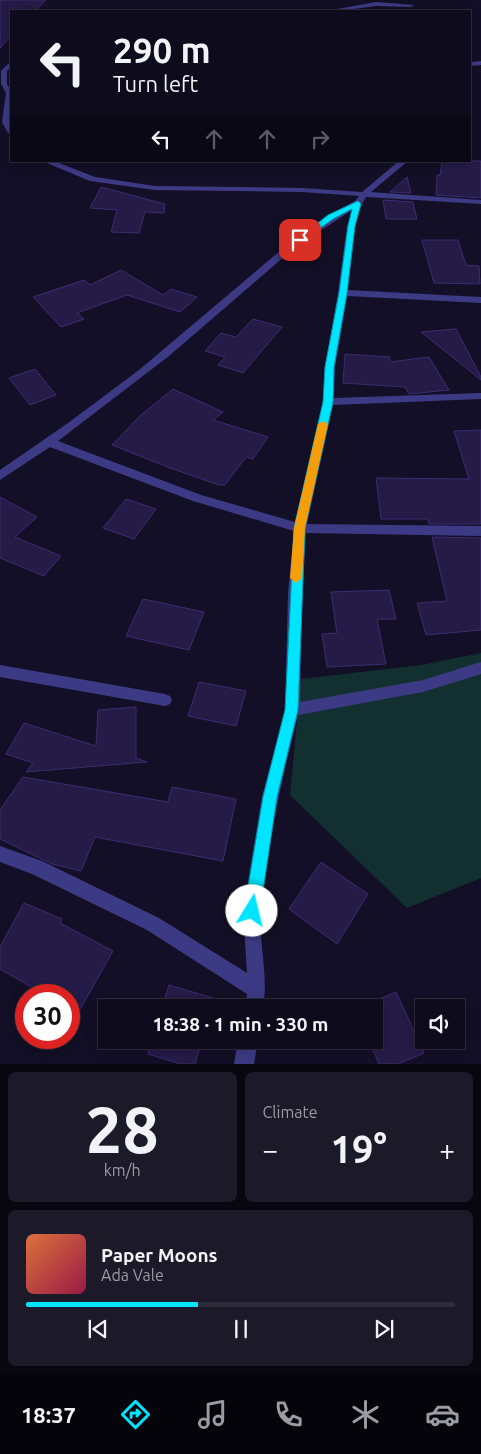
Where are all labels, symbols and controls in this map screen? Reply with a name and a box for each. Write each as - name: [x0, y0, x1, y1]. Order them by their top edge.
- icon: left: [30, 30, 95, 95]
- text: 290 m: [113, 30, 211, 70]
- text: Turn left: [113, 71, 198, 96]
- icon: left: [147, 125, 175, 153]
- icon: ahead: [200, 125, 228, 153]
- icon: ahead: [253, 125, 281, 153]
- icon: right: [306, 125, 334, 153]
- pin: [279, 219, 321, 261]
- icon: arrive: [286, 226, 314, 254]
- position arrow: [225, 884, 277, 936]
- speed limit sign: 30: [15, 984, 80, 1049]
- map controls: [415, 999, 465, 1049]
- button: sound: [415, 999, 465, 1049]
- text: 18:38 · 1 min · 330 m: [153, 1013, 328, 1035]
- text: 28: [86, 1092, 159, 1165]
- text: Climate: [263, 1103, 318, 1121]
- text: 19°: [331, 1128, 387, 1170]
- text: −: [263, 1134, 278, 1165]
- text: +: [439, 1134, 455, 1165]
- text: km/h: [104, 1161, 141, 1179]
- text: Paper Moons: [101, 1244, 218, 1266]
- text: Ada Vale: [101, 1266, 164, 1284]
- icon: previous: [84, 1315, 112, 1343]
- icon: pause: [227, 1315, 255, 1343]
- icon: next: [370, 1315, 398, 1343]
- icon: directions: [118, 1397, 153, 1432]
- icon: music: [195, 1397, 230, 1432]
- icon: phone: [271, 1397, 306, 1432]
- icon: climate: [348, 1397, 383, 1432]
- icon: car: [425, 1397, 460, 1432]
- text: 18:37: [21, 1402, 76, 1427]

